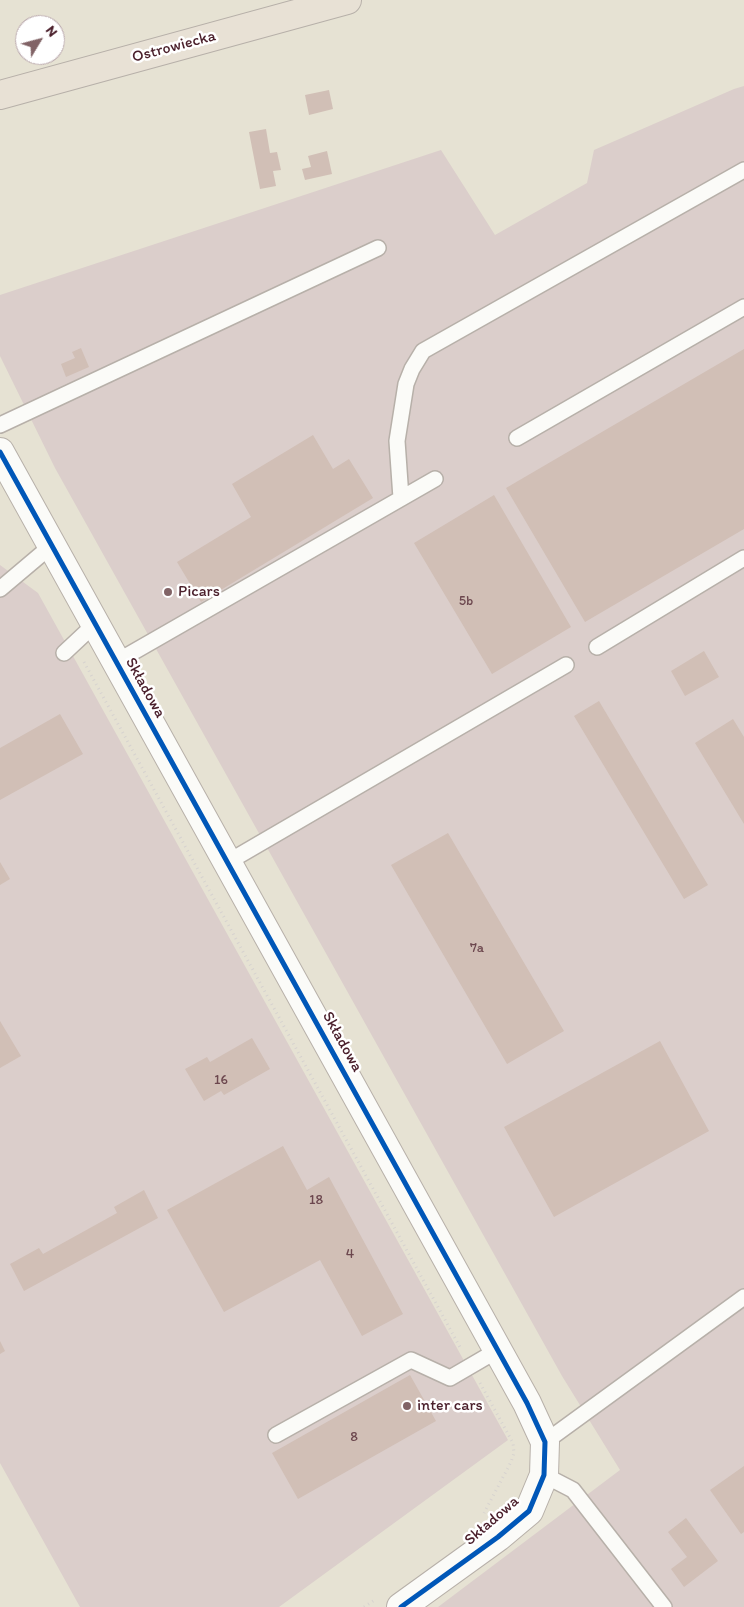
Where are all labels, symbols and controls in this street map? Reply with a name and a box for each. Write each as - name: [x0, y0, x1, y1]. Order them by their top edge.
- north arrow: [15, 15, 65, 65]
- text: N: [42, 22, 61, 40]
- street label: Ostrowiecka: [130, 27, 218, 67]
- place label: Picars: [178, 582, 220, 602]
- marker: Picars: [162, 586, 174, 598]
- house number: 5b: [459, 593, 473, 609]
- street label: Składowa: [121, 654, 169, 722]
- house number: 7a: [470, 940, 484, 956]
- street label: Składowa: [318, 1008, 366, 1076]
- house number: 16: [214, 1072, 228, 1088]
- house number: 18: [309, 1192, 323, 1208]
- house number: 4: [346, 1246, 354, 1262]
- place label: inter cars: [417, 1396, 483, 1416]
- marker: inter cars: [401, 1400, 413, 1412]
- house number: 8: [350, 1429, 358, 1445]
- street label: Składowa: [461, 1492, 523, 1550]

